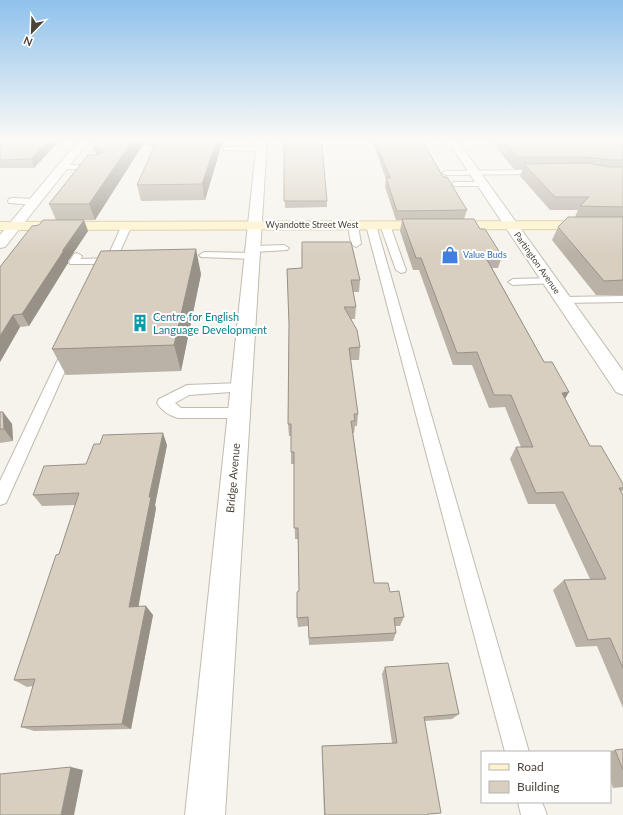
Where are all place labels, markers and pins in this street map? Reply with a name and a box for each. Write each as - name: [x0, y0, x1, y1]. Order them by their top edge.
- shop icon: Value Buds: [440, 245, 460, 265]
- place label: Value Buds: [463, 249, 507, 260]
- place label: Centre for English Language Development: [153, 310, 267, 336]
- building icon: Centre for English Language Development: [130, 313, 150, 333]

